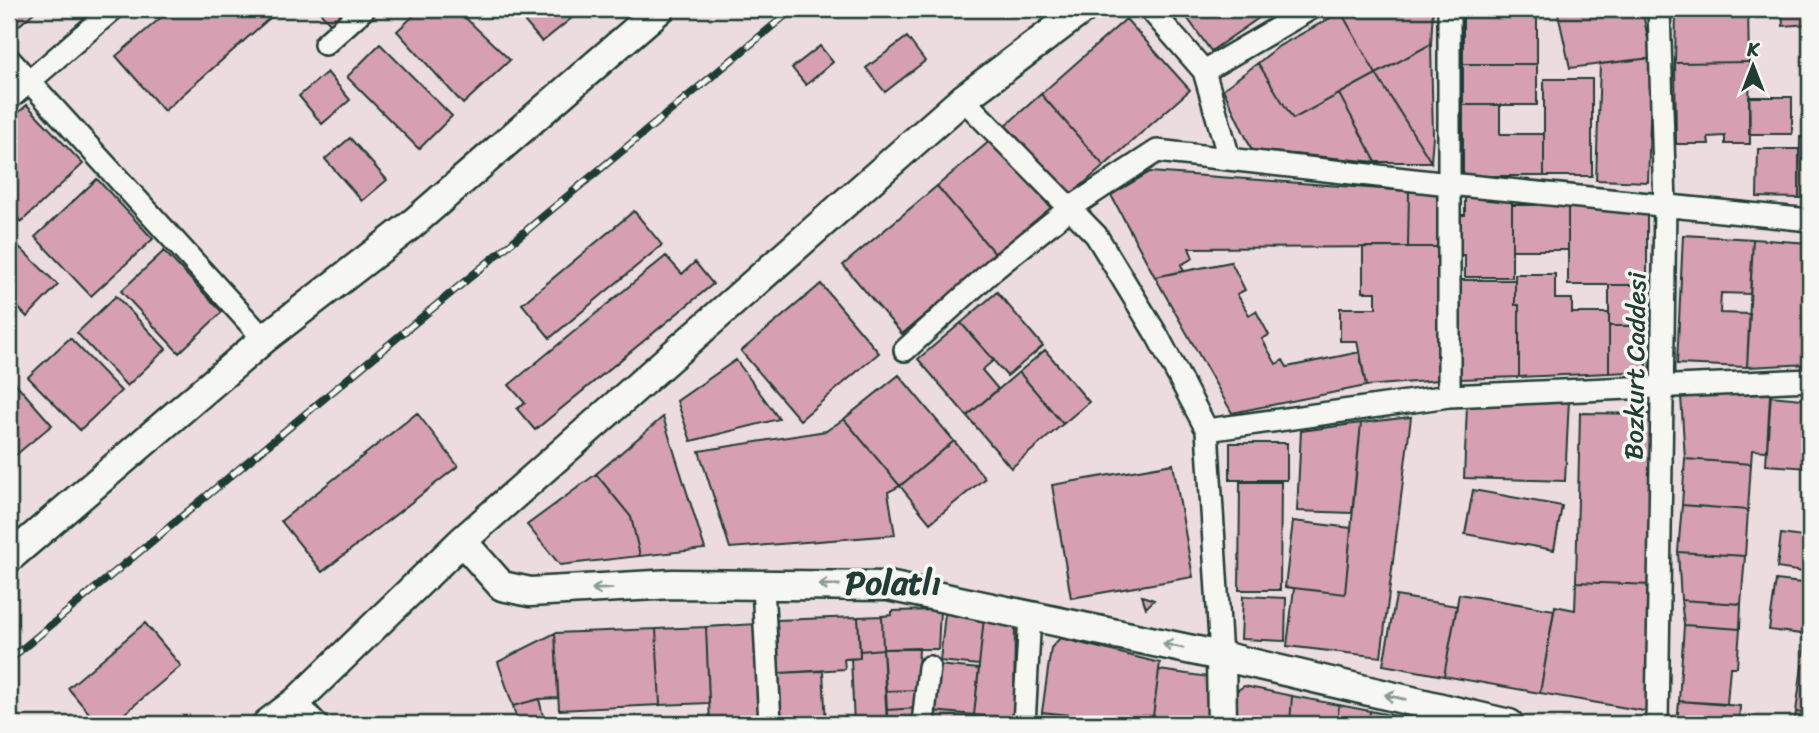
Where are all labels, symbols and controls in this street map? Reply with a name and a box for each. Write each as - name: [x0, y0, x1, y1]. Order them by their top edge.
- north arrow: [1717, 32, 1787, 102]
- text: K: [1746, 33, 1760, 66]
- street label: Bozkurt Caddesi: [1610, 271, 1660, 460]
- district label: Polatlı: [845, 554, 941, 612]
- one-way arrow: [818, 578, 841, 592]
- one-way arrow: [591, 583, 614, 596]
- one-way arrow: [1162, 638, 1185, 652]
- one-way arrow: [1384, 690, 1407, 703]

